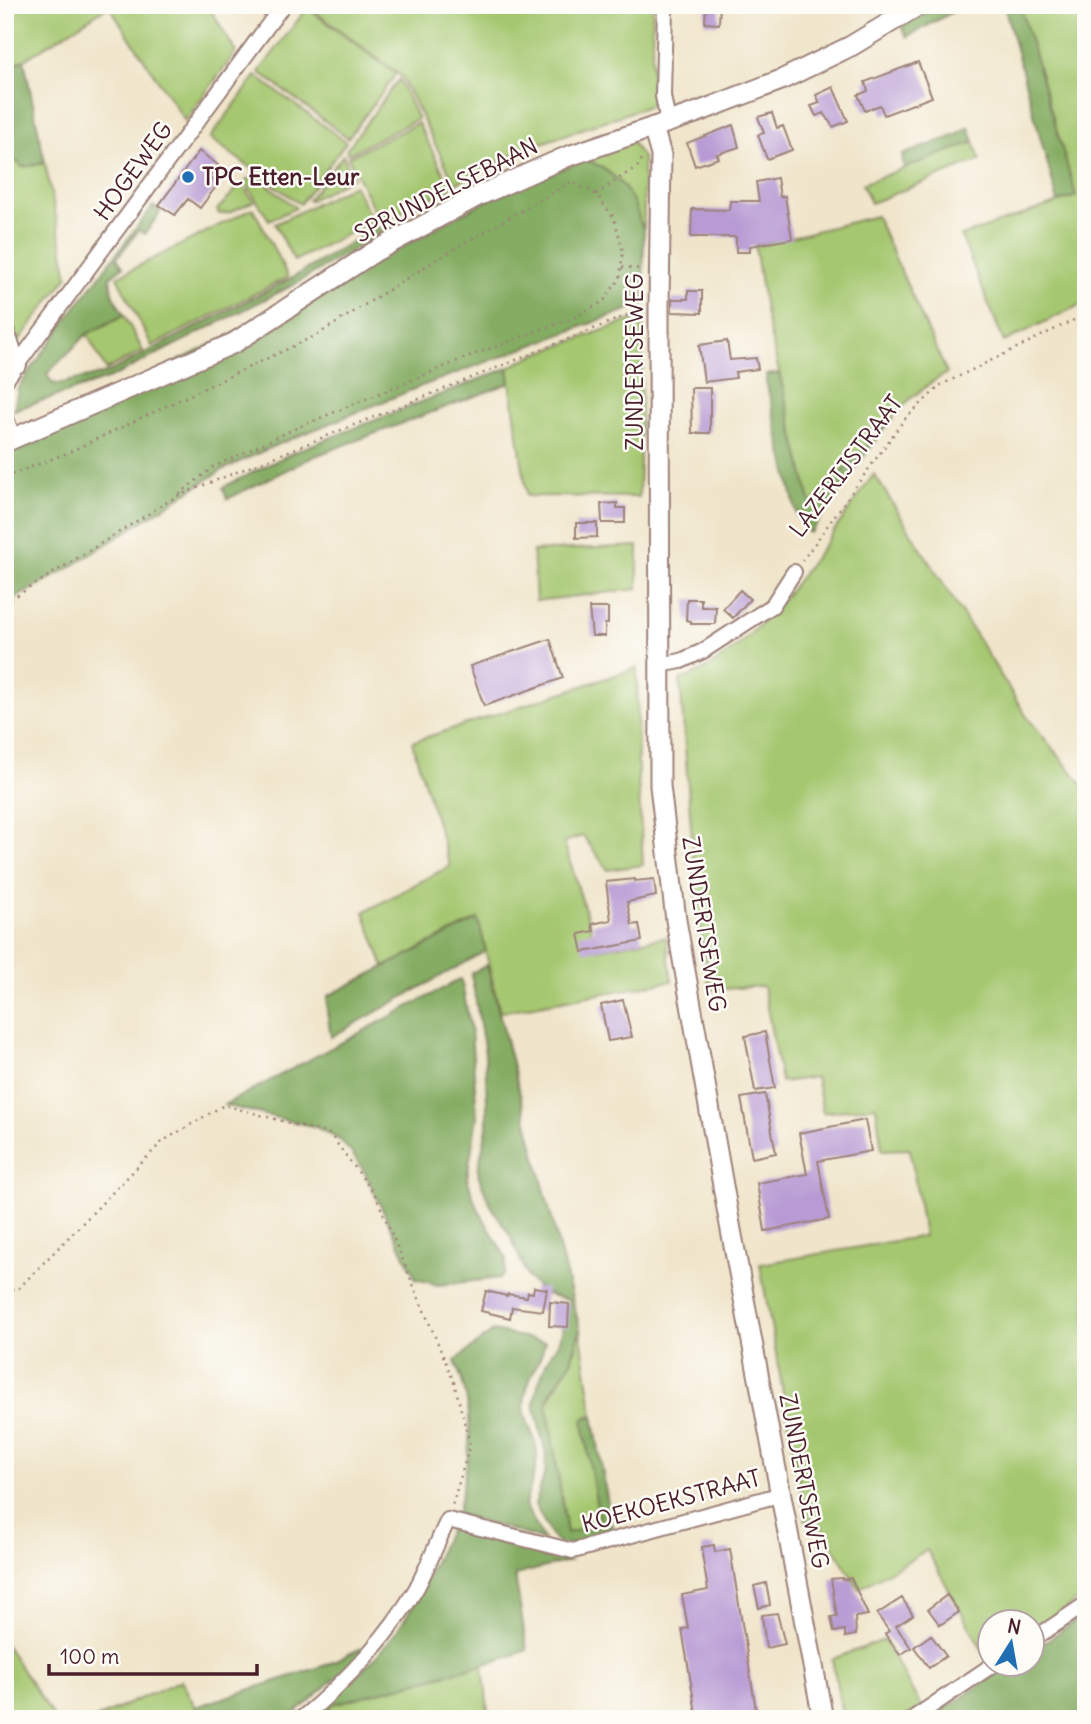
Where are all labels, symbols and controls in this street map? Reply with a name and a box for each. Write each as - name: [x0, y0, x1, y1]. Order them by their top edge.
- street label: HOGEWEG: [87, 116, 178, 226]
- street label: SPRUNDELSEBAAN: [349, 131, 542, 248]
- place label: TPC Etten-Leur: [202, 162, 360, 191]
- marker: TPC Etten-Leur: [180, 169, 196, 185]
- street label: ZUNDERTSEWEG: [620, 273, 649, 451]
- street label: LAZERIJSTRAAT: [783, 389, 908, 543]
- street label: ZUNDERTSEWEG: [676, 834, 733, 1014]
- street label: ZUNDERTSEWEG: [773, 1391, 836, 1571]
- street label: KOEKOEKSTRAAT: [578, 1463, 764, 1538]
- north arrow: [976, 1608, 1046, 1678]
- text: N: [1006, 1613, 1023, 1639]
- scale bar: [49, 1633, 257, 1677]
- text: 100 m: [60, 1643, 119, 1670]

